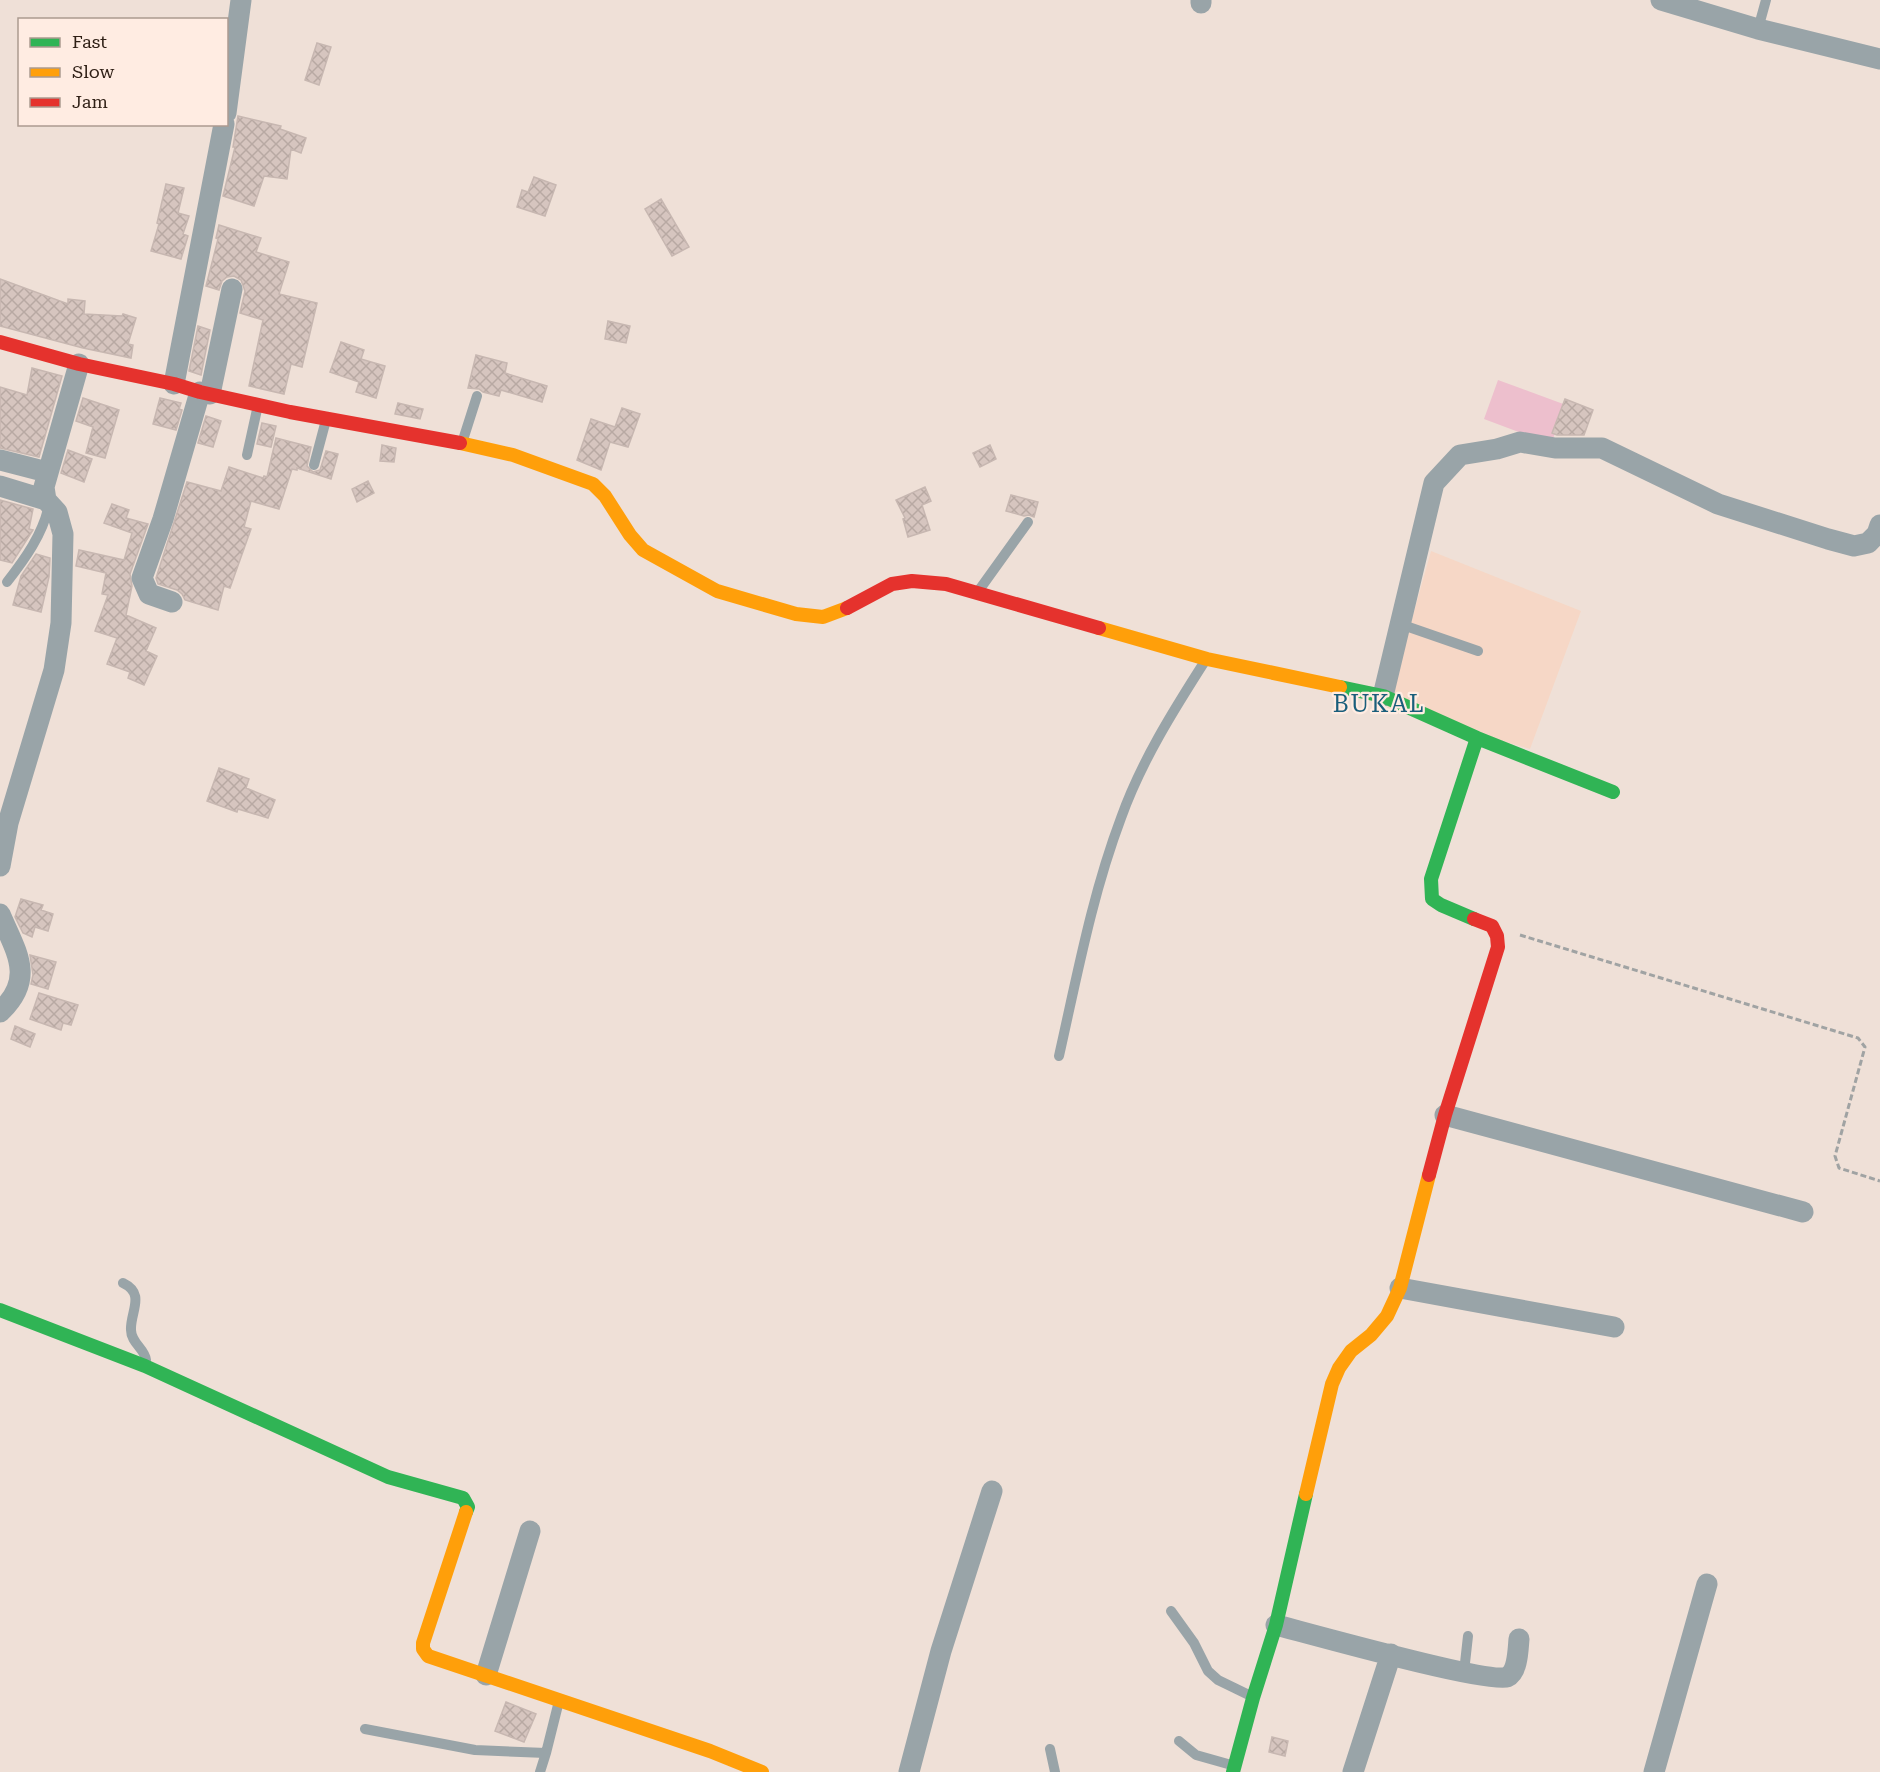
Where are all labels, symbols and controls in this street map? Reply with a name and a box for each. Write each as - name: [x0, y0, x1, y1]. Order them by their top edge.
- legend: [18, 18, 228, 126]
- text: Fast: [72, 31, 107, 52]
- text: Slow: [72, 61, 114, 82]
- text: Jam: [72, 91, 108, 112]
- district label: BUKAL: [1333, 690, 1425, 718]

